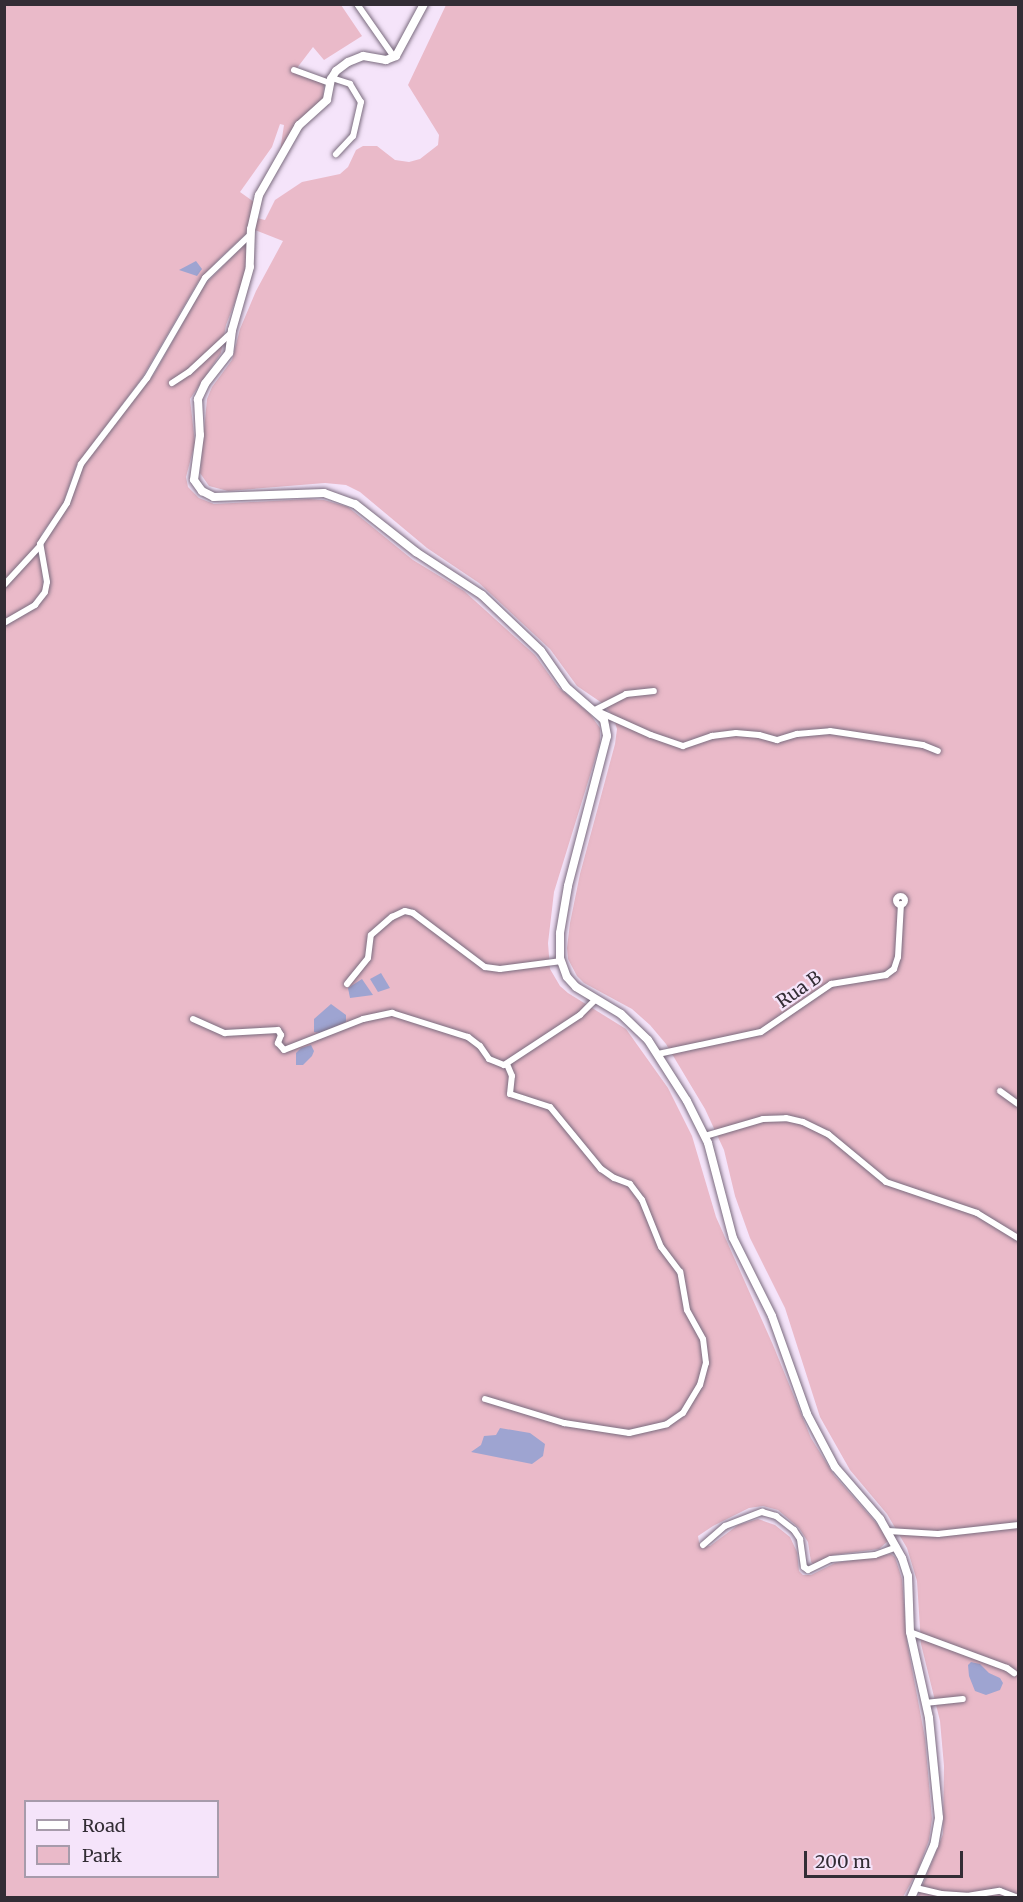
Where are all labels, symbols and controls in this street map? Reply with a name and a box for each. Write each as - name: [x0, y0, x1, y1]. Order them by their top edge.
- street label: Rua B: [773, 967, 825, 1013]
- legend: [24, 1800, 219, 1878]
- text: Road: [82, 1814, 126, 1837]
- scale bar: [807, 1839, 966, 1877]
- text: Park: [82, 1844, 122, 1867]
- text: 200 m: [815, 1850, 871, 1873]

